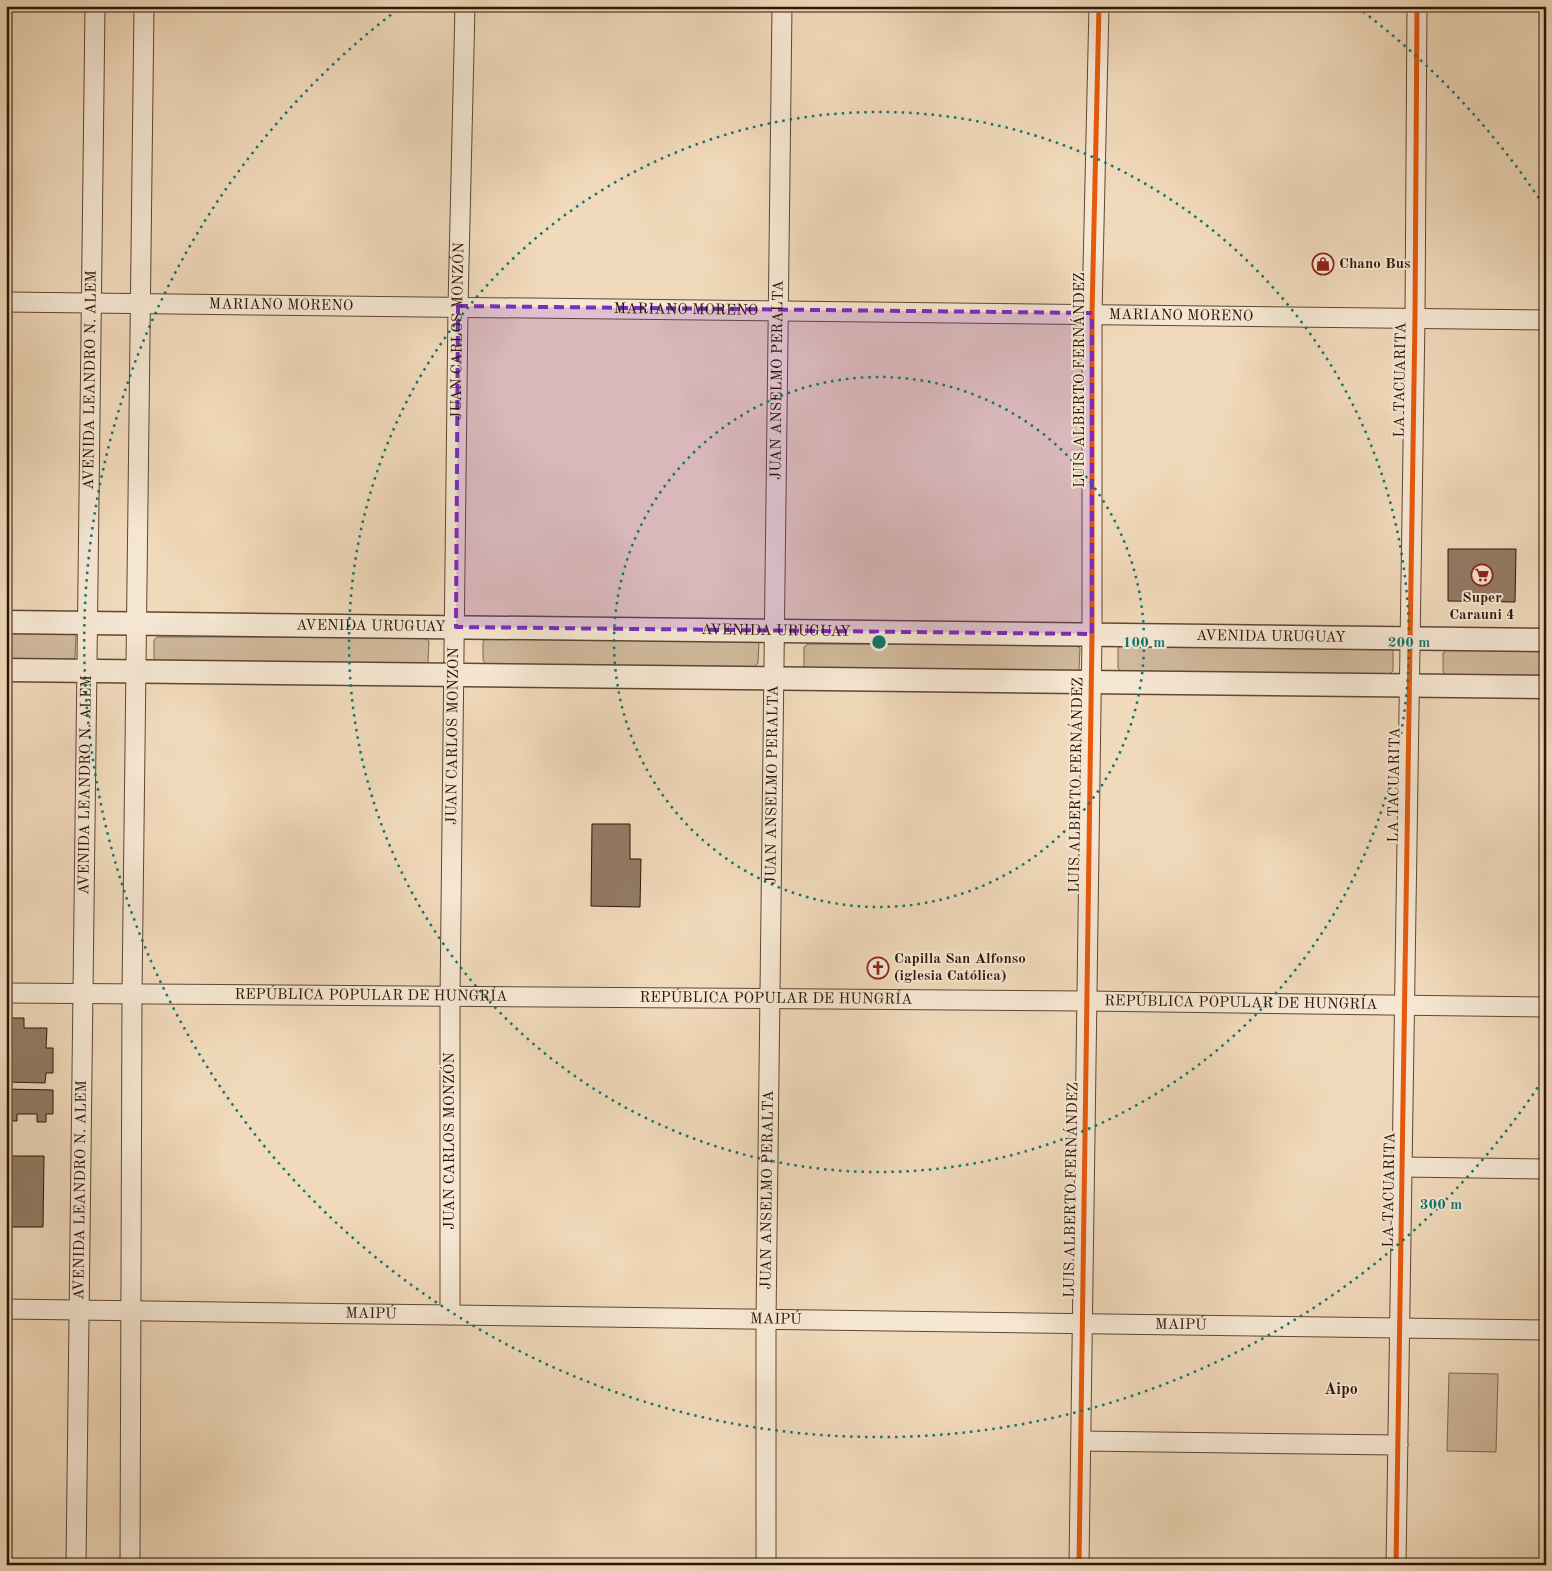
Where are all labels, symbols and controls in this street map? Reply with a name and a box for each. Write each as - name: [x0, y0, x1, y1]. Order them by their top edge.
- street label: JUAN CARLOS MONZÓN: [447, 242, 467, 420]
- shop icon: Chano Bus: [1311, 252, 1335, 276]
- place label: Chano Bus: [1339, 257, 1410, 272]
- street label: AVENIDA LEANDRO N. ALEM: [82, 270, 99, 490]
- street label: LUIS ALBERTO FERNÁNDEZ: [1070, 272, 1088, 488]
- street label: JUAN ANSELMO PERALTA: [769, 280, 786, 480]
- street label: MARIANO MORENO: [209, 297, 353, 314]
- street label: MARIANO MORENO: [613, 302, 758, 318]
- street label: MARIANO MORENO: [1108, 307, 1253, 324]
- street label: LA TACUARITA: [1392, 322, 1410, 438]
- supermarket icon: Super Carauni 4: [1470, 563, 1494, 587]
- place label: Super Carauni 4: [1449, 591, 1515, 623]
- street label: AVENIDA URUGUAY: [296, 618, 446, 635]
- street label: AVENIDA URUGUAY: [701, 623, 851, 639]
- street label: AVENIDA URUGUAY: [1196, 628, 1346, 645]
- centre of rings: [870, 633, 888, 651]
- text: 100 m: [1123, 636, 1165, 651]
- text: 200 m: [1388, 636, 1430, 651]
- street label: JUAN CARLOS MONZÓN: [442, 647, 462, 825]
- street label: AVENIDA LEANDRO N. ALEM: [77, 675, 94, 895]
- street label: LUIS ALBERTO FERNÁNDEZ: [1065, 677, 1086, 893]
- street label: JUAN ANSELMO PERALTA: [764, 685, 781, 885]
- street label: LA TACUARITA: [1386, 727, 1404, 843]
- place label: Capilla San Alfonso (iglesia Católica): [894, 952, 1026, 984]
- church icon: Capilla San Alfonso (iglesia Católica): [866, 956, 890, 980]
- street label: REPÚBLICA POPULAR DE HUNGRÍA: [234, 983, 508, 1004]
- street label: REPÚBLICA POPULAR DE HUNGRÍA: [639, 986, 913, 1007]
- street label: REPÚBLICA POPULAR DE HUNGRÍA: [1104, 990, 1378, 1012]
- street label: JUAN CARLOS MONZÓN: [439, 1052, 458, 1230]
- street label: AVENIDA LEANDRO N. ALEM: [72, 1080, 89, 1300]
- street label: LUIS ALBERTO FERNÁNDEZ: [1060, 1082, 1081, 1298]
- street label: JUAN ANSELMO PERALTA: [759, 1090, 776, 1290]
- street label: LA TACUARITA: [1381, 1132, 1399, 1248]
- text: 300 m: [1420, 1198, 1462, 1213]
- street label: MAIPÚ: [345, 1303, 397, 1322]
- street label: MAIPÚ: [750, 1308, 802, 1327]
- street label: MAIPÚ: [1155, 1314, 1207, 1333]
- district label: Aipo: [1324, 1382, 1358, 1398]

